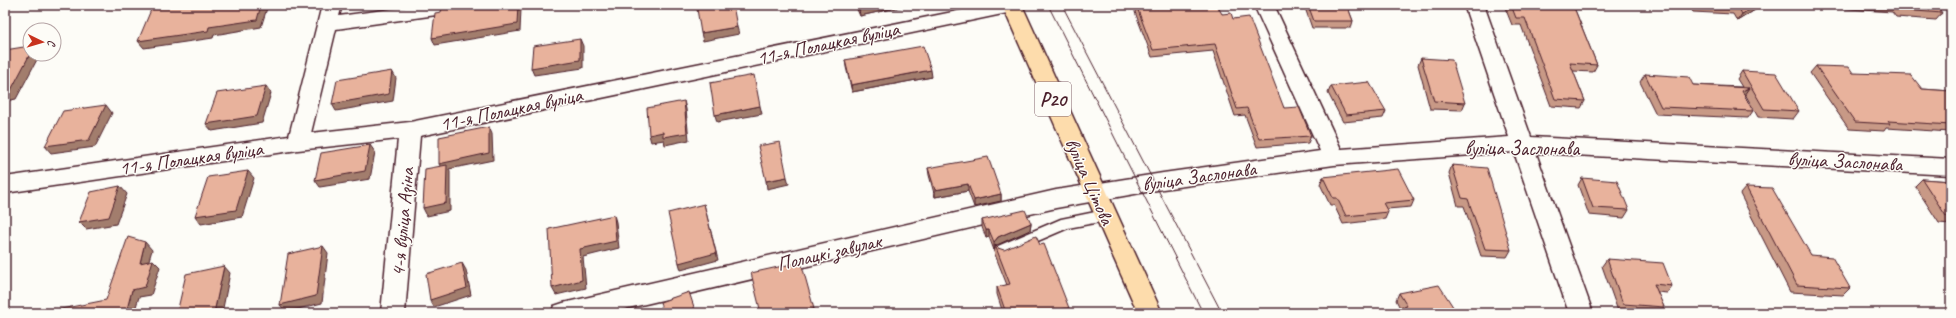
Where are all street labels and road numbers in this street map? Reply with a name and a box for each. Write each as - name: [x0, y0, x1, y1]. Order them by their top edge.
- street label: 11-я Полацкая вуліца: [755, 16, 903, 71]
- street label: 11-я Полацкая вуліца: [438, 82, 586, 137]
- road number: Р20: [1035, 82, 1071, 116]
- street label: вуліца Цітова: [1059, 134, 1121, 230]
- street label: 11-я Полацкая вуліца: [118, 136, 266, 181]
- street label: вуліца Заслонава: [1465, 136, 1581, 161]
- street label: вуліца Заслонава: [1787, 146, 1905, 177]
- street label: вуліца Заслонава: [1141, 156, 1259, 197]
- street label: 4-я вуліца Азіна: [385, 165, 420, 277]
- street label: Полацкі завулак: [775, 228, 885, 278]

